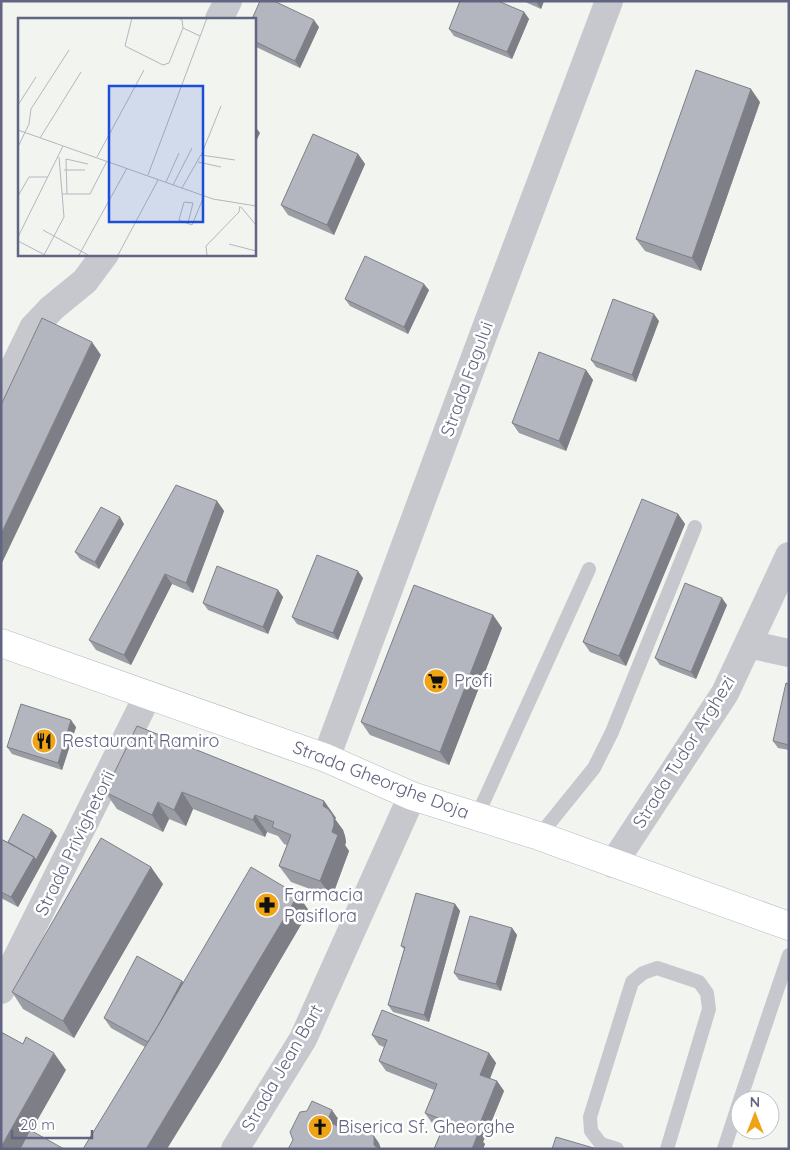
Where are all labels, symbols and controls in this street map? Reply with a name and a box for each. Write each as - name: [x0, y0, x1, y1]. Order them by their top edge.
- inset map: [18, 18, 255, 255]
- street label: Strada Fagului: [435, 318, 498, 440]
- supermarket icon: Profi: [423, 668, 449, 694]
- place label: Profi: [454, 669, 492, 692]
- street label: Strada Tudor Arghezi: [627, 671, 740, 832]
- restaurant icon: Restaurant Ramiro: [31, 728, 57, 754]
- place label: Restaurant Ramiro: [62, 729, 219, 752]
- street label: Strada Gheorghe Doja: [290, 735, 473, 824]
- street label: Strada Privighetorii: [29, 766, 120, 919]
- place label: Farmacia Pasiflora: [284, 883, 363, 927]
- pharmacy icon: Farmacia Pasiflora: [254, 892, 280, 918]
- street label: Strada Jean Bart: [236, 1000, 327, 1135]
- north arrow: [730, 1090, 780, 1140]
- text: N: [750, 1093, 760, 1111]
- scale bar: [12, 1108, 92, 1140]
- church icon: Biserica Sf. Gheorghe: [307, 1114, 333, 1140]
- text: 20 m: [20, 1115, 55, 1134]
- place label: Biserica Sf. Gheorghe: [338, 1115, 515, 1138]

